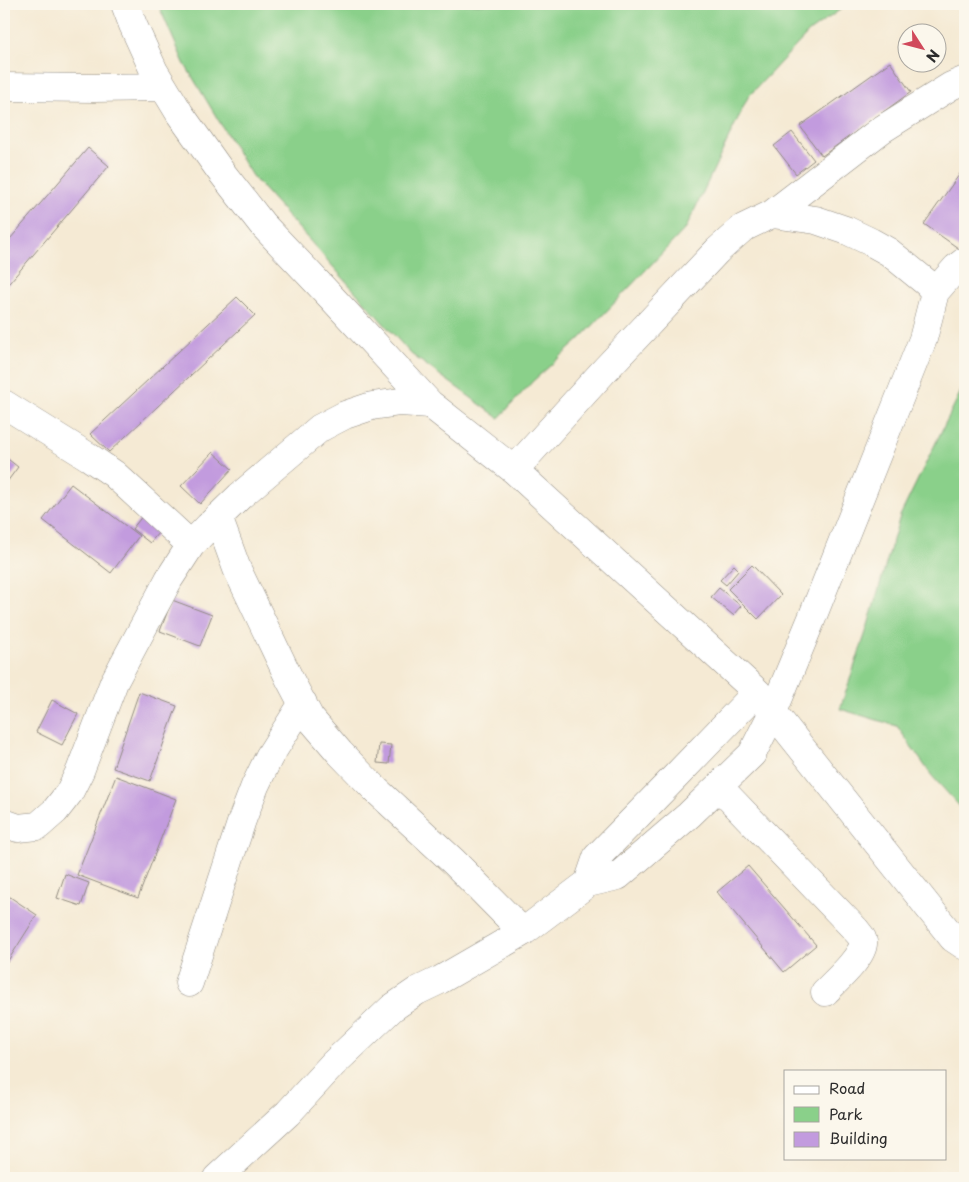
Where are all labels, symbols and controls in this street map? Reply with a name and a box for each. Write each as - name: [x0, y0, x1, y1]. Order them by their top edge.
- north arrow: [896, 22, 946, 72]
- text: N: [921, 45, 945, 67]
- legend: [784, 1070, 946, 1160]
- text: Road: [829, 1076, 865, 1099]
- text: Park: [829, 1102, 863, 1125]
- text: Building: [829, 1126, 888, 1149]

